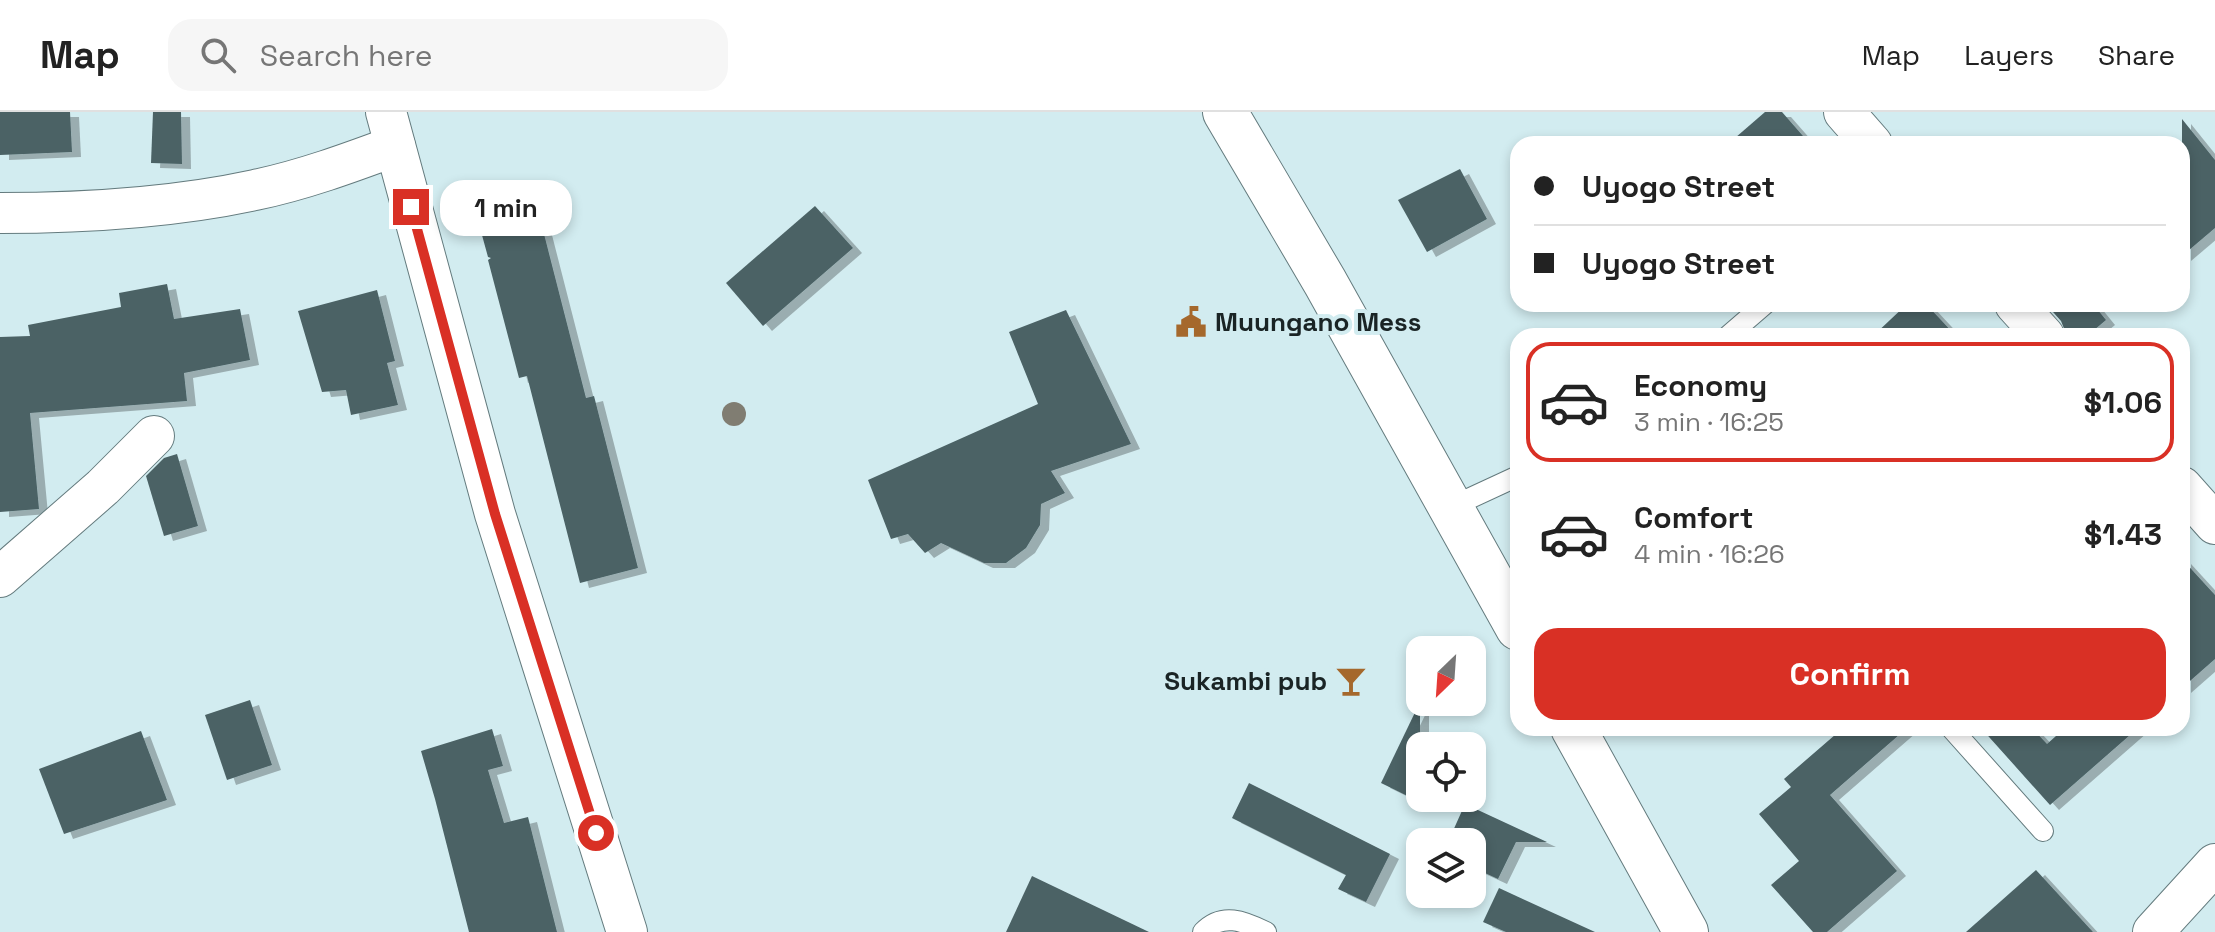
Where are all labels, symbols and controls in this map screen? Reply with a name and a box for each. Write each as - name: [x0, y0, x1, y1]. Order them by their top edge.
- search box: [168, 19, 728, 91]
- text: Map: [40, 31, 120, 79]
- icon: search: [196, 33, 240, 77]
- text: Search here: [260, 36, 433, 75]
- text: Map: [1862, 37, 1920, 73]
- text: Layers: [1964, 37, 2054, 73]
- text: Share: [2098, 37, 2175, 73]
- text: Uyogo Street: [1582, 167, 1775, 206]
- callout: 1 min: [439, 179, 571, 235]
- route end: [393, 189, 429, 225]
- text: 1 min: [474, 191, 538, 225]
- text: Uyogo Street: [1582, 244, 1775, 283]
- public building icon: Muungano Mess: [1174, 305, 1208, 339]
- place label: Muungano Mess: [1215, 305, 1421, 339]
- icon: car: [1538, 366, 1610, 438]
- text: Economy: [1634, 366, 1767, 405]
- text: $1.06: [2084, 383, 2162, 422]
- text: 3 min · 16:25: [1634, 405, 1784, 439]
- icon: car: [1538, 498, 1610, 570]
- text: Comfort: [1634, 498, 1753, 537]
- text: $1.43: [2084, 515, 2162, 554]
- text: 4 min · 16:26: [1634, 537, 1785, 571]
- button: Confirm: [1534, 628, 2166, 720]
- north arrow: [1406, 636, 1486, 716]
- map controls: [1406, 636, 1486, 908]
- place label: Sukambi pub: [1164, 664, 1327, 698]
- bar icon: Sukambi pub: [1334, 664, 1368, 698]
- button: locate: [1406, 732, 1486, 812]
- route start: [578, 815, 614, 851]
- button: layers: [1406, 828, 1486, 908]

